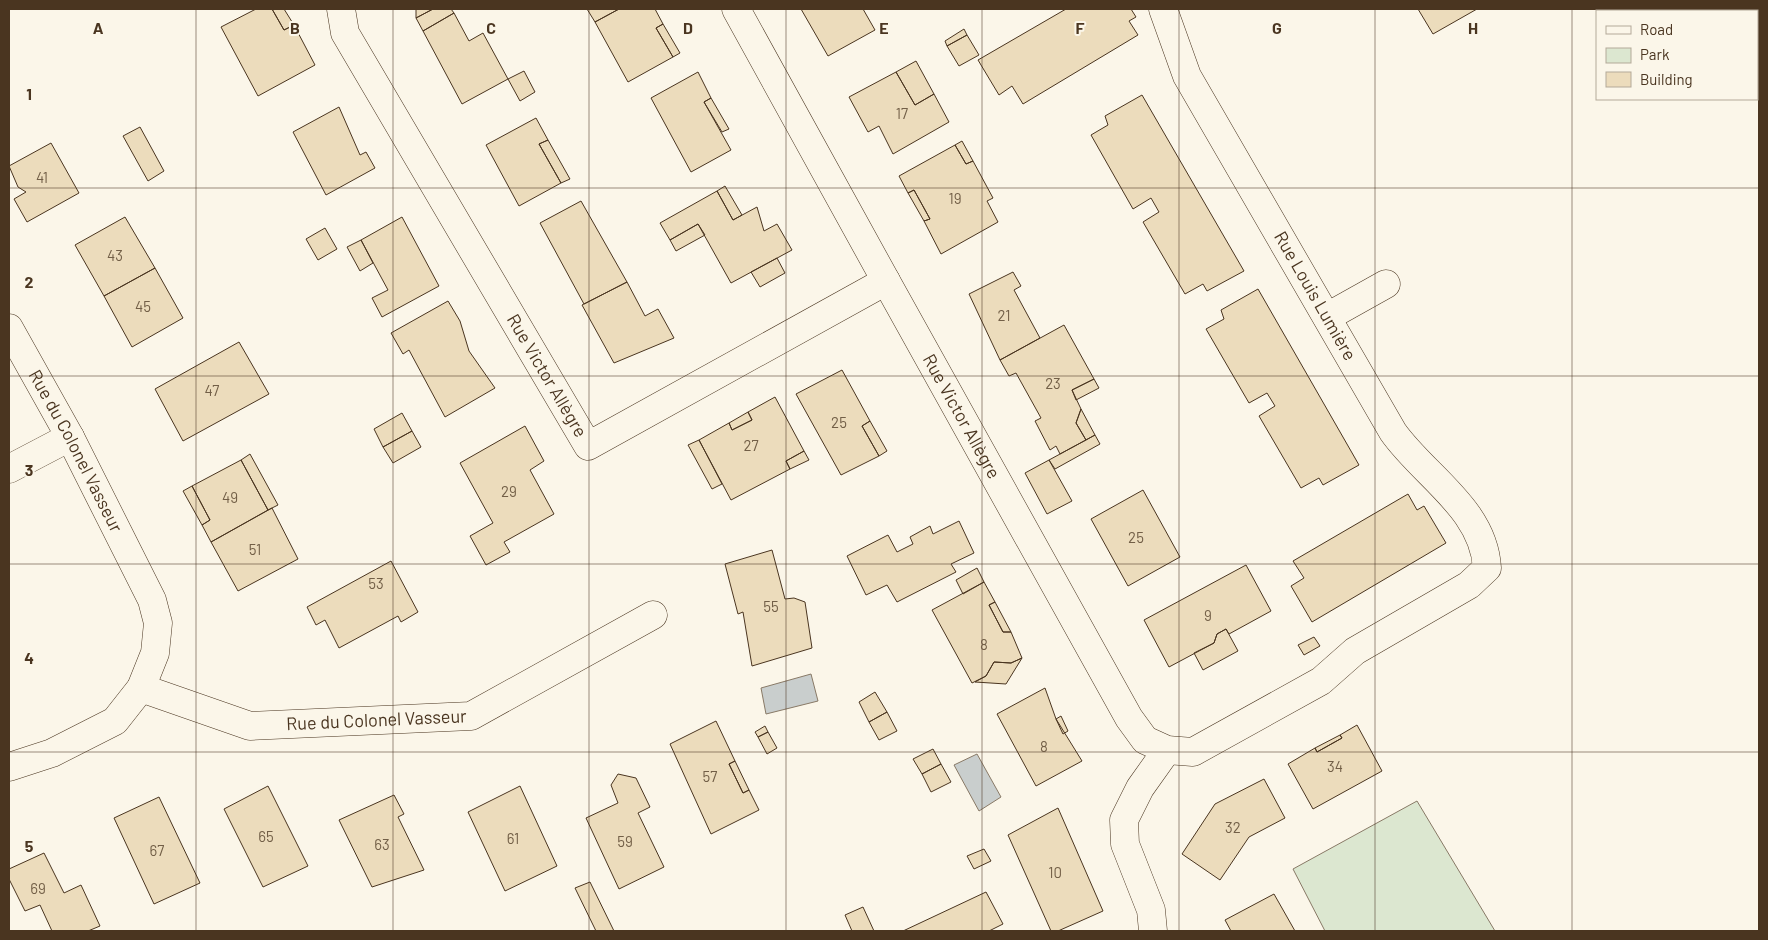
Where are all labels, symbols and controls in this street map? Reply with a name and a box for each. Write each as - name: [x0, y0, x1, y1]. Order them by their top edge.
- legend: [1596, 10, 1758, 100]
- text: A: [93, 18, 104, 37]
- text: B: [290, 18, 300, 37]
- text: C: [486, 18, 496, 37]
- text: D: [683, 18, 693, 37]
- text: E: [879, 18, 889, 37]
- text: F: [1076, 18, 1085, 37]
- text: G: [1272, 18, 1282, 37]
- text: H: [1468, 18, 1478, 37]
- text: Road: [1640, 20, 1673, 38]
- text: Park: [1640, 45, 1670, 63]
- text: Building: [1640, 70, 1693, 88]
- text: 1: [26, 84, 32, 103]
- house number: 17: [896, 104, 908, 122]
- house number: 41: [36, 168, 48, 186]
- house number: 19: [948, 189, 962, 207]
- street label: Rue Louis Lumière: [1270, 227, 1362, 364]
- house number: 43: [107, 246, 123, 264]
- text: 2: [25, 272, 34, 291]
- house number: 45: [135, 297, 151, 315]
- house number: 21: [997, 306, 1011, 324]
- street label: Rue Victor Allègre: [503, 310, 592, 441]
- street label: Rue Victor Allègre: [919, 350, 1006, 482]
- street label: Rue du Colonel Vasseur: [25, 366, 128, 536]
- house number: 23: [1045, 374, 1061, 392]
- house number: 47: [205, 381, 219, 399]
- house number: 25: [831, 413, 847, 431]
- house number: 27: [743, 436, 759, 454]
- text: 3: [25, 460, 33, 479]
- house number: 29: [501, 482, 517, 500]
- house number: 49: [222, 488, 238, 506]
- house number: 25: [1128, 528, 1144, 546]
- house number: 51: [249, 540, 261, 558]
- house number: 53: [368, 574, 384, 592]
- house number: 55: [763, 597, 779, 615]
- house number: 9: [1204, 606, 1212, 624]
- house number: 8: [980, 635, 988, 653]
- text: 4: [24, 648, 34, 667]
- street label: Rue du Colonel Vasseur: [286, 704, 467, 734]
- house number: 8: [1040, 737, 1048, 755]
- house number: 34: [1327, 757, 1343, 775]
- house number: 57: [703, 767, 717, 785]
- house number: 32: [1225, 818, 1241, 836]
- house number: 65: [258, 827, 274, 845]
- house number: 61: [507, 829, 519, 847]
- house number: 59: [617, 832, 633, 850]
- house number: 63: [374, 835, 390, 853]
- text: 5: [25, 836, 34, 855]
- house number: 67: [150, 841, 164, 859]
- house number: 10: [1048, 863, 1062, 881]
- house number: 69: [30, 879, 46, 897]

